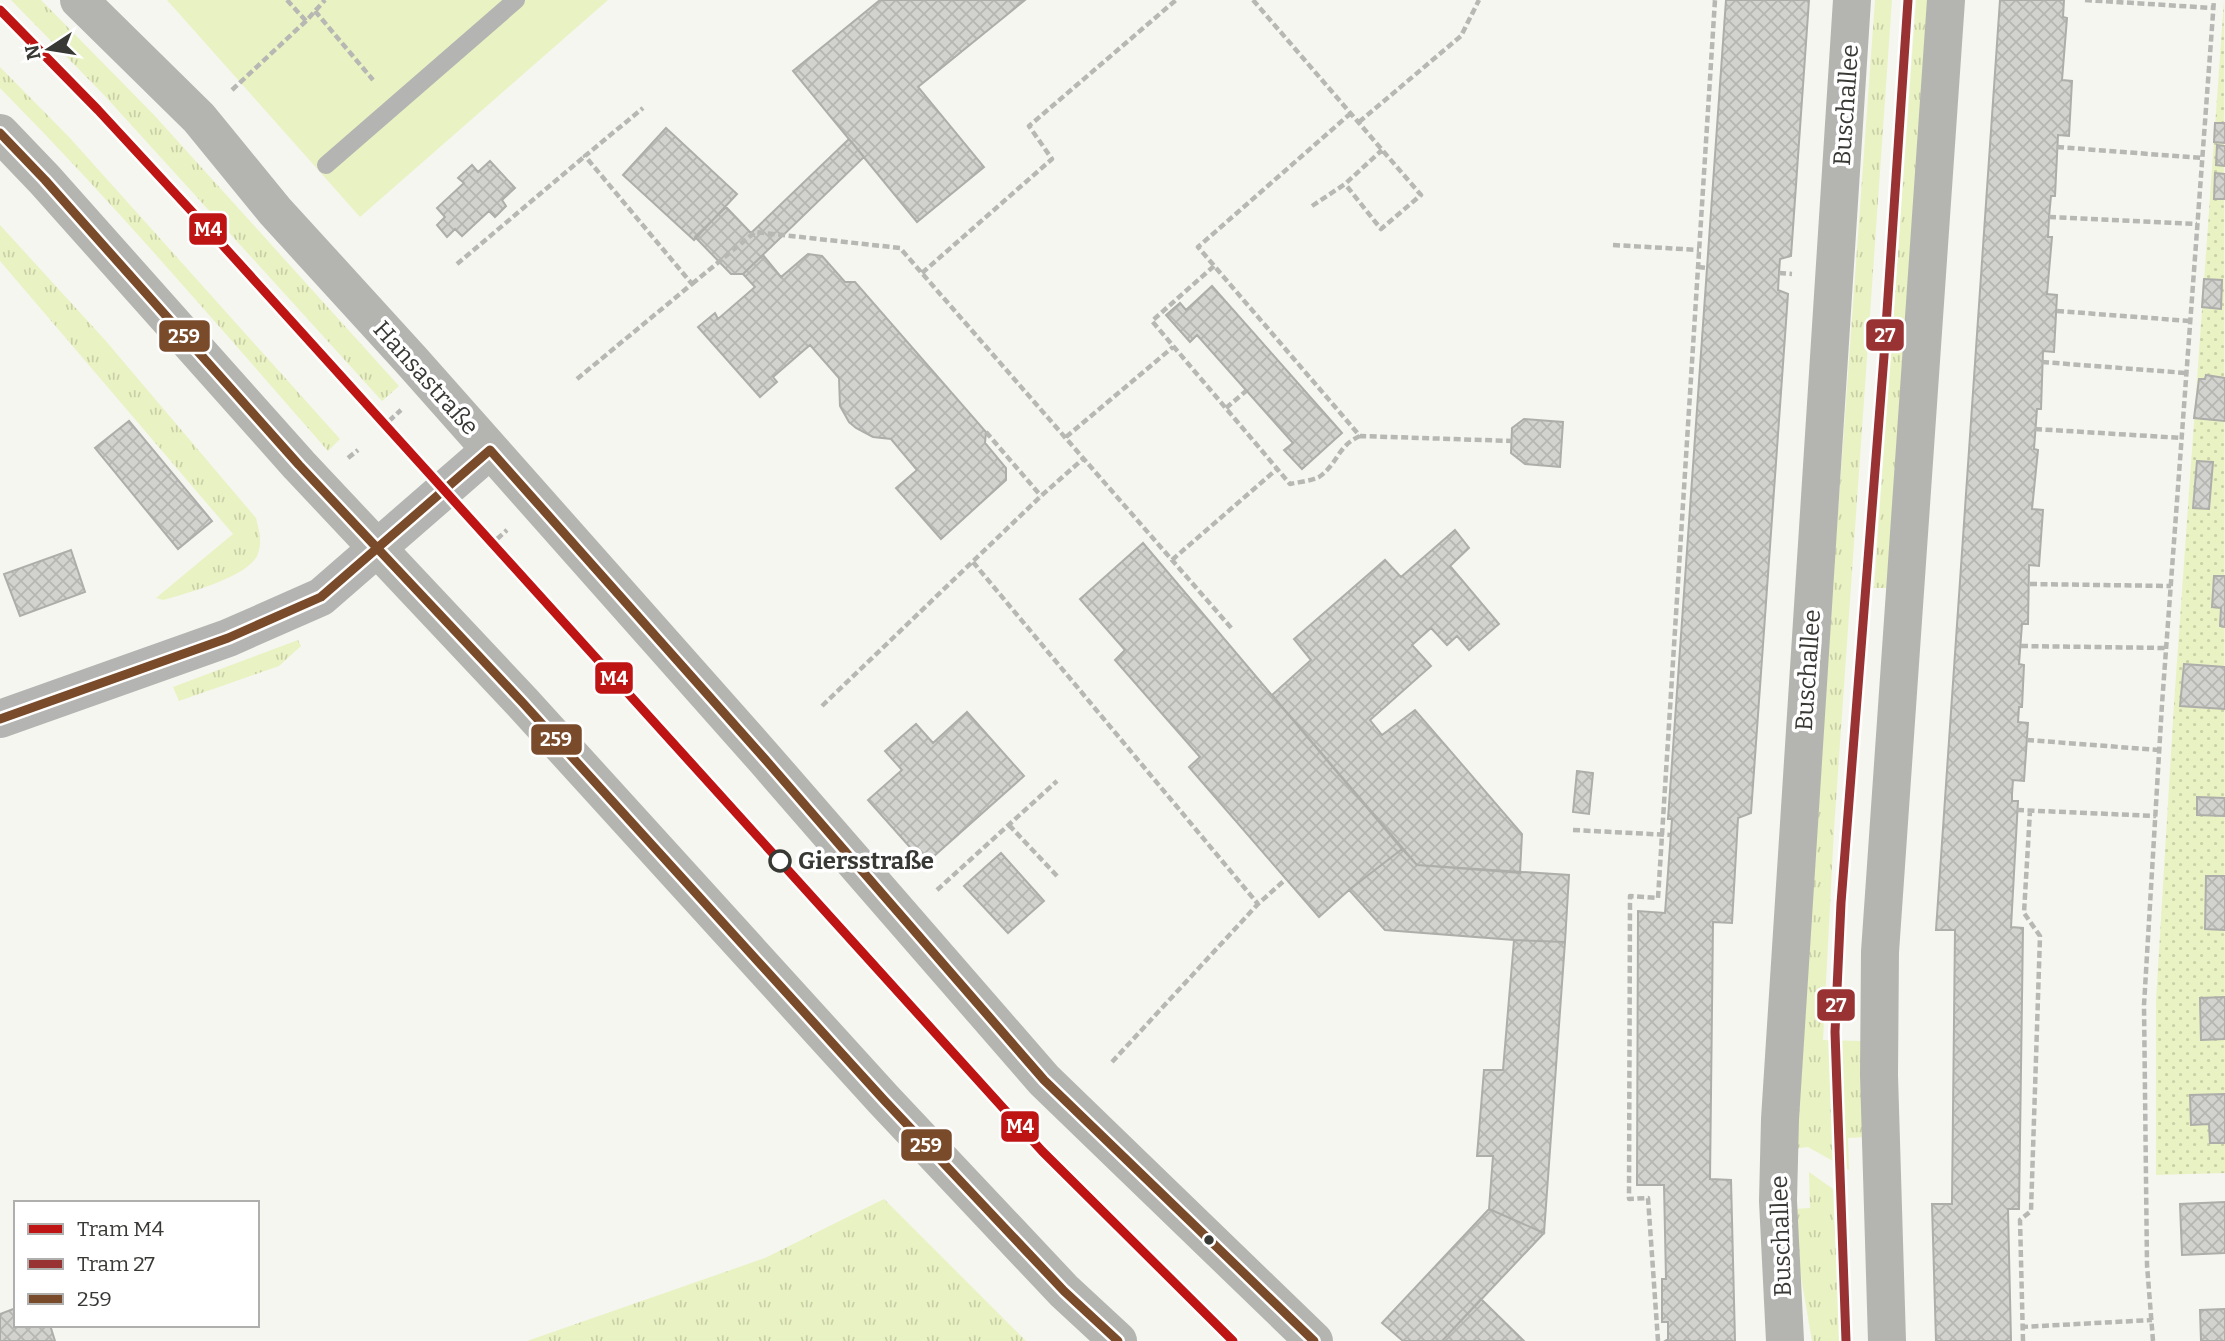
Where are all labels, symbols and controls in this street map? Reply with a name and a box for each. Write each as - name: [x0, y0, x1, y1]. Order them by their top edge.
- north arrow: [14, 14, 84, 84]
- text: N: [20, 43, 46, 62]
- street label: Buschallee: [1828, 43, 1864, 167]
- line badge: M4: [188, 212, 228, 246]
- text: M4: [194, 218, 223, 241]
- street label: Hansastraße: [368, 315, 484, 441]
- line badge: 27: [1865, 318, 1905, 352]
- line badge: 259: [158, 319, 211, 353]
- text: 27: [1875, 324, 1895, 347]
- text: 259: [168, 325, 200, 348]
- street label: Buschallee: [1790, 608, 1826, 732]
- line badge: M4: [594, 661, 634, 695]
- text: M4: [600, 667, 629, 690]
- line badge: 259: [530, 723, 583, 756]
- text: 259: [540, 728, 572, 751]
- place label: Giersstraße: [798, 847, 934, 875]
- marker: Giersstraße: [769, 850, 791, 872]
- line badge: 27: [1816, 988, 1856, 1022]
- text: 27: [1826, 994, 1846, 1017]
- line badge: M4: [1000, 1110, 1040, 1143]
- text: M4: [1006, 1115, 1035, 1138]
- line badge: 259: [900, 1128, 953, 1162]
- text: 259: [910, 1134, 942, 1157]
- street label: Buschallee: [1765, 1175, 1797, 1297]
- legend: [14, 1201, 259, 1327]
- text: Tram M4: [77, 1216, 164, 1242]
- unlabelled marker: [1202, 1233, 1216, 1247]
- text: Tram 27: [77, 1251, 155, 1277]
- text: 259: [77, 1286, 112, 1312]

